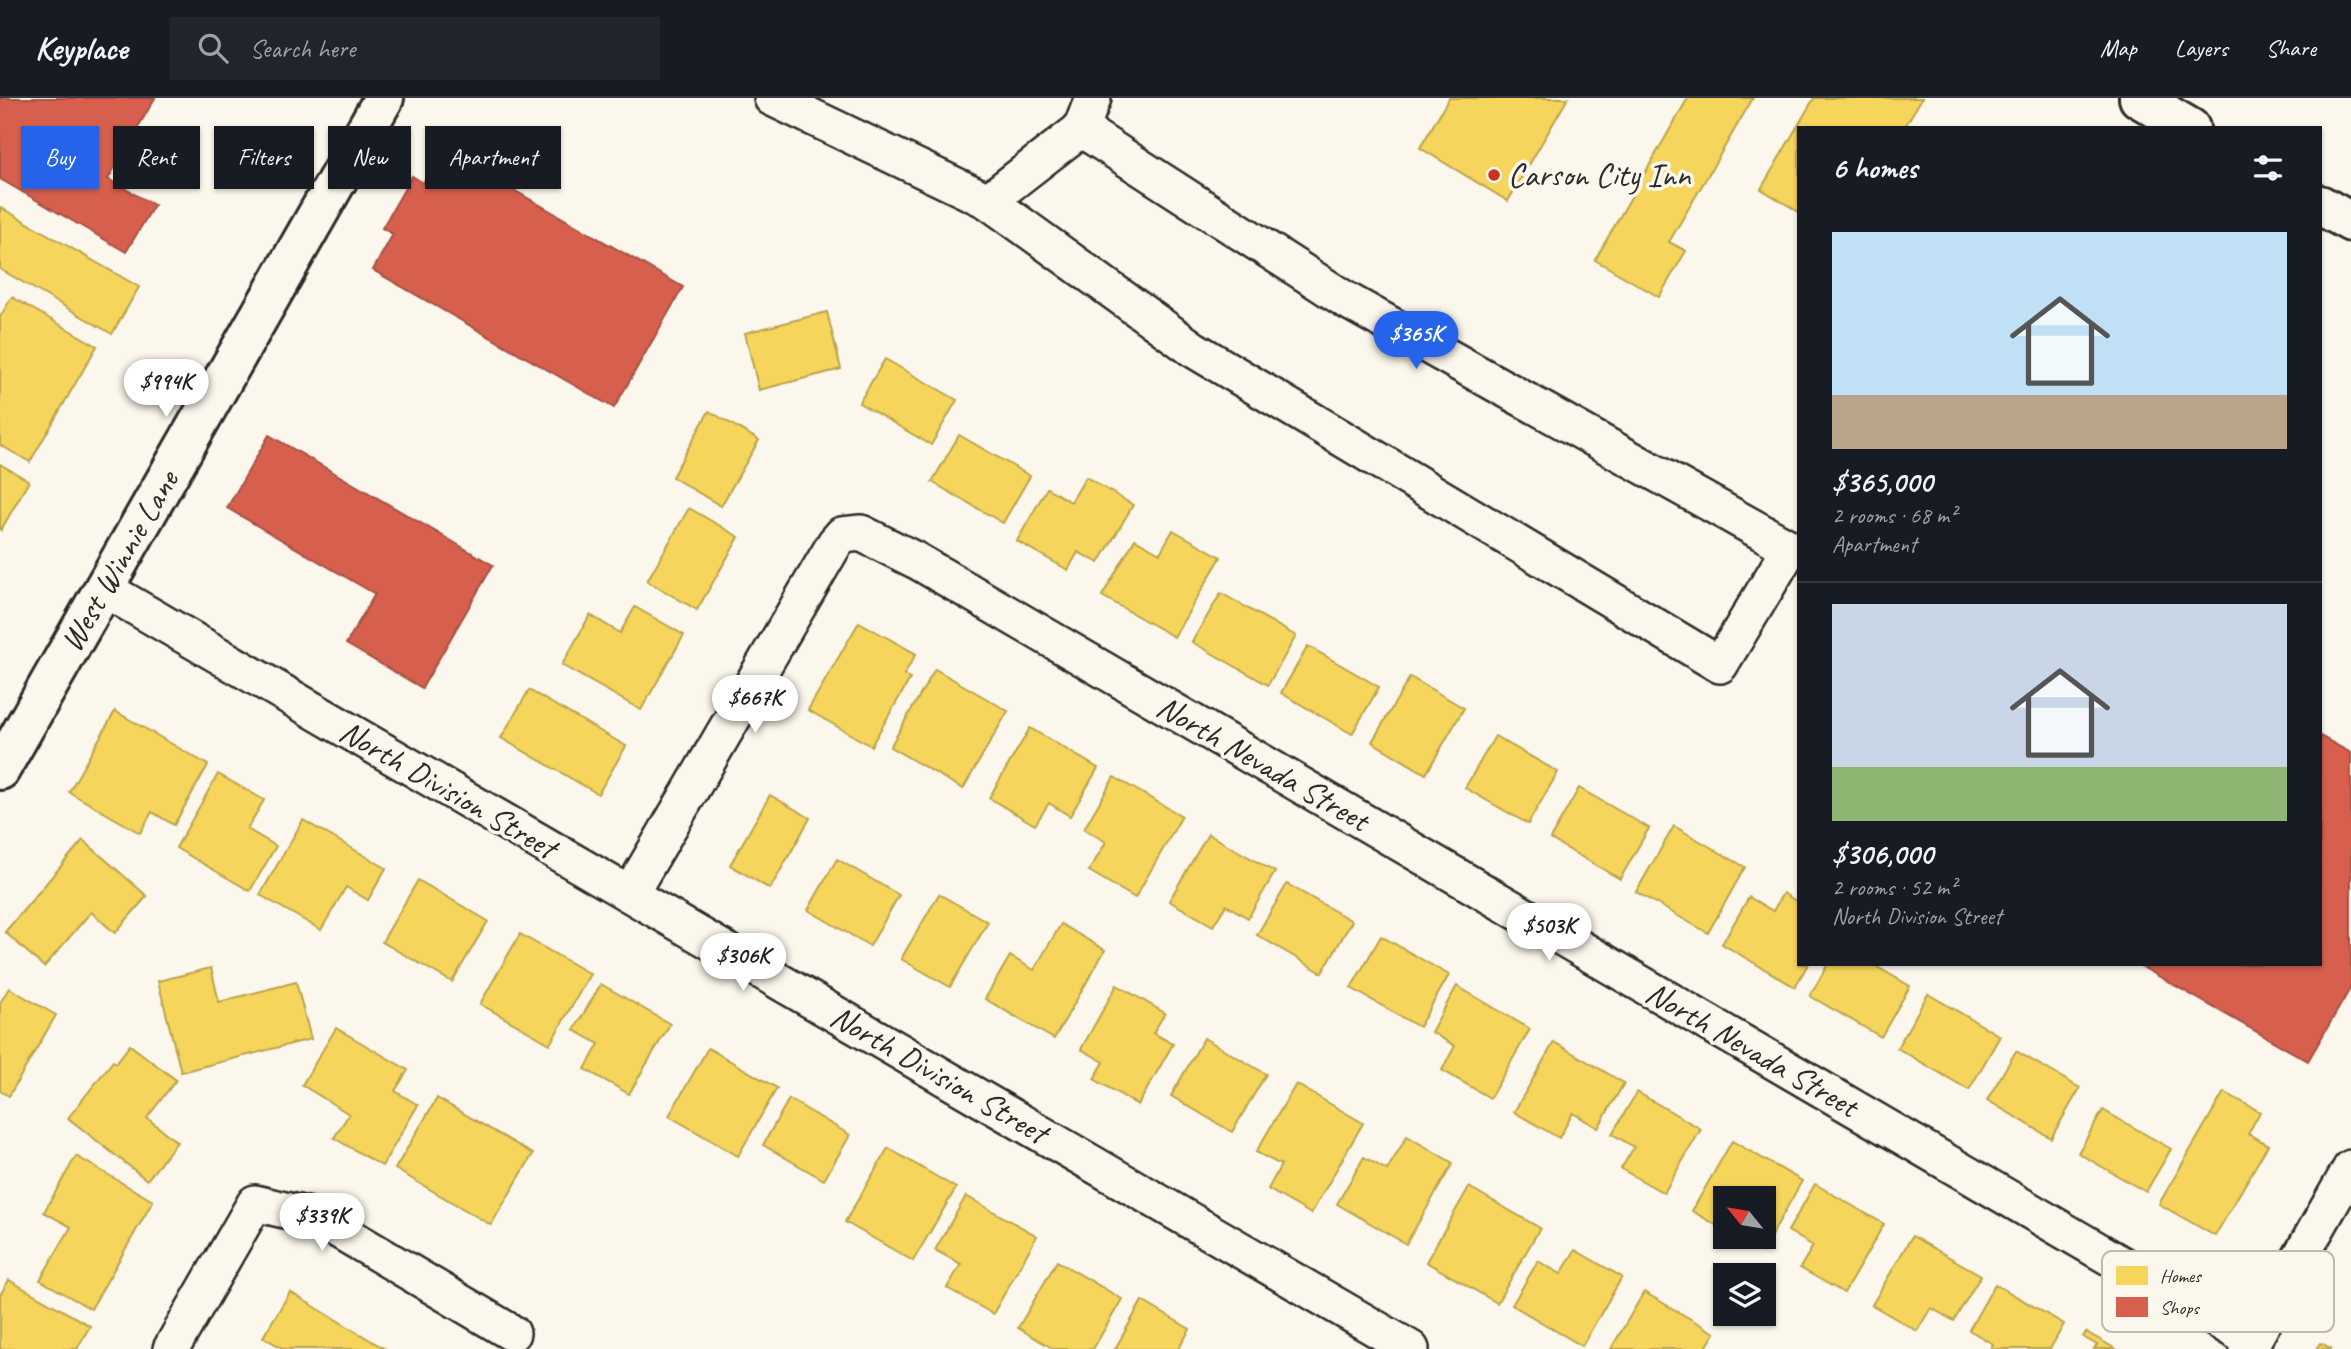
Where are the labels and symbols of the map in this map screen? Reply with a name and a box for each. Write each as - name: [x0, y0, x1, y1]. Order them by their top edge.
- place label: Carson City Inn: [1508, 154, 1692, 196]
- marker: Carson City Inn: [1486, 167, 1502, 183]
- pin: $365K: [1367, 312, 1465, 371]
- pin: $994K: [117, 360, 215, 419]
- street label: West Winnie Lane: [50, 461, 189, 659]
- pin: $667K: [706, 676, 804, 735]
- street label: North Nevada Street: [1150, 685, 1379, 842]
- street label: North Division Street: [332, 710, 567, 870]
- pin: $503K: [1500, 904, 1598, 963]
- pin: $306K: [694, 934, 792, 993]
- street label: North Nevada Street: [1639, 971, 1868, 1128]
- street label: North Division Street: [823, 995, 1058, 1155]
- north arrow: [1713, 1186, 1776, 1250]
- pin: $339K: [273, 1194, 371, 1253]
- legend: [2102, 1251, 2334, 1332]
- text: Homes: [2160, 1264, 2202, 1288]
- text: Shops: [2160, 1296, 2200, 1320]

